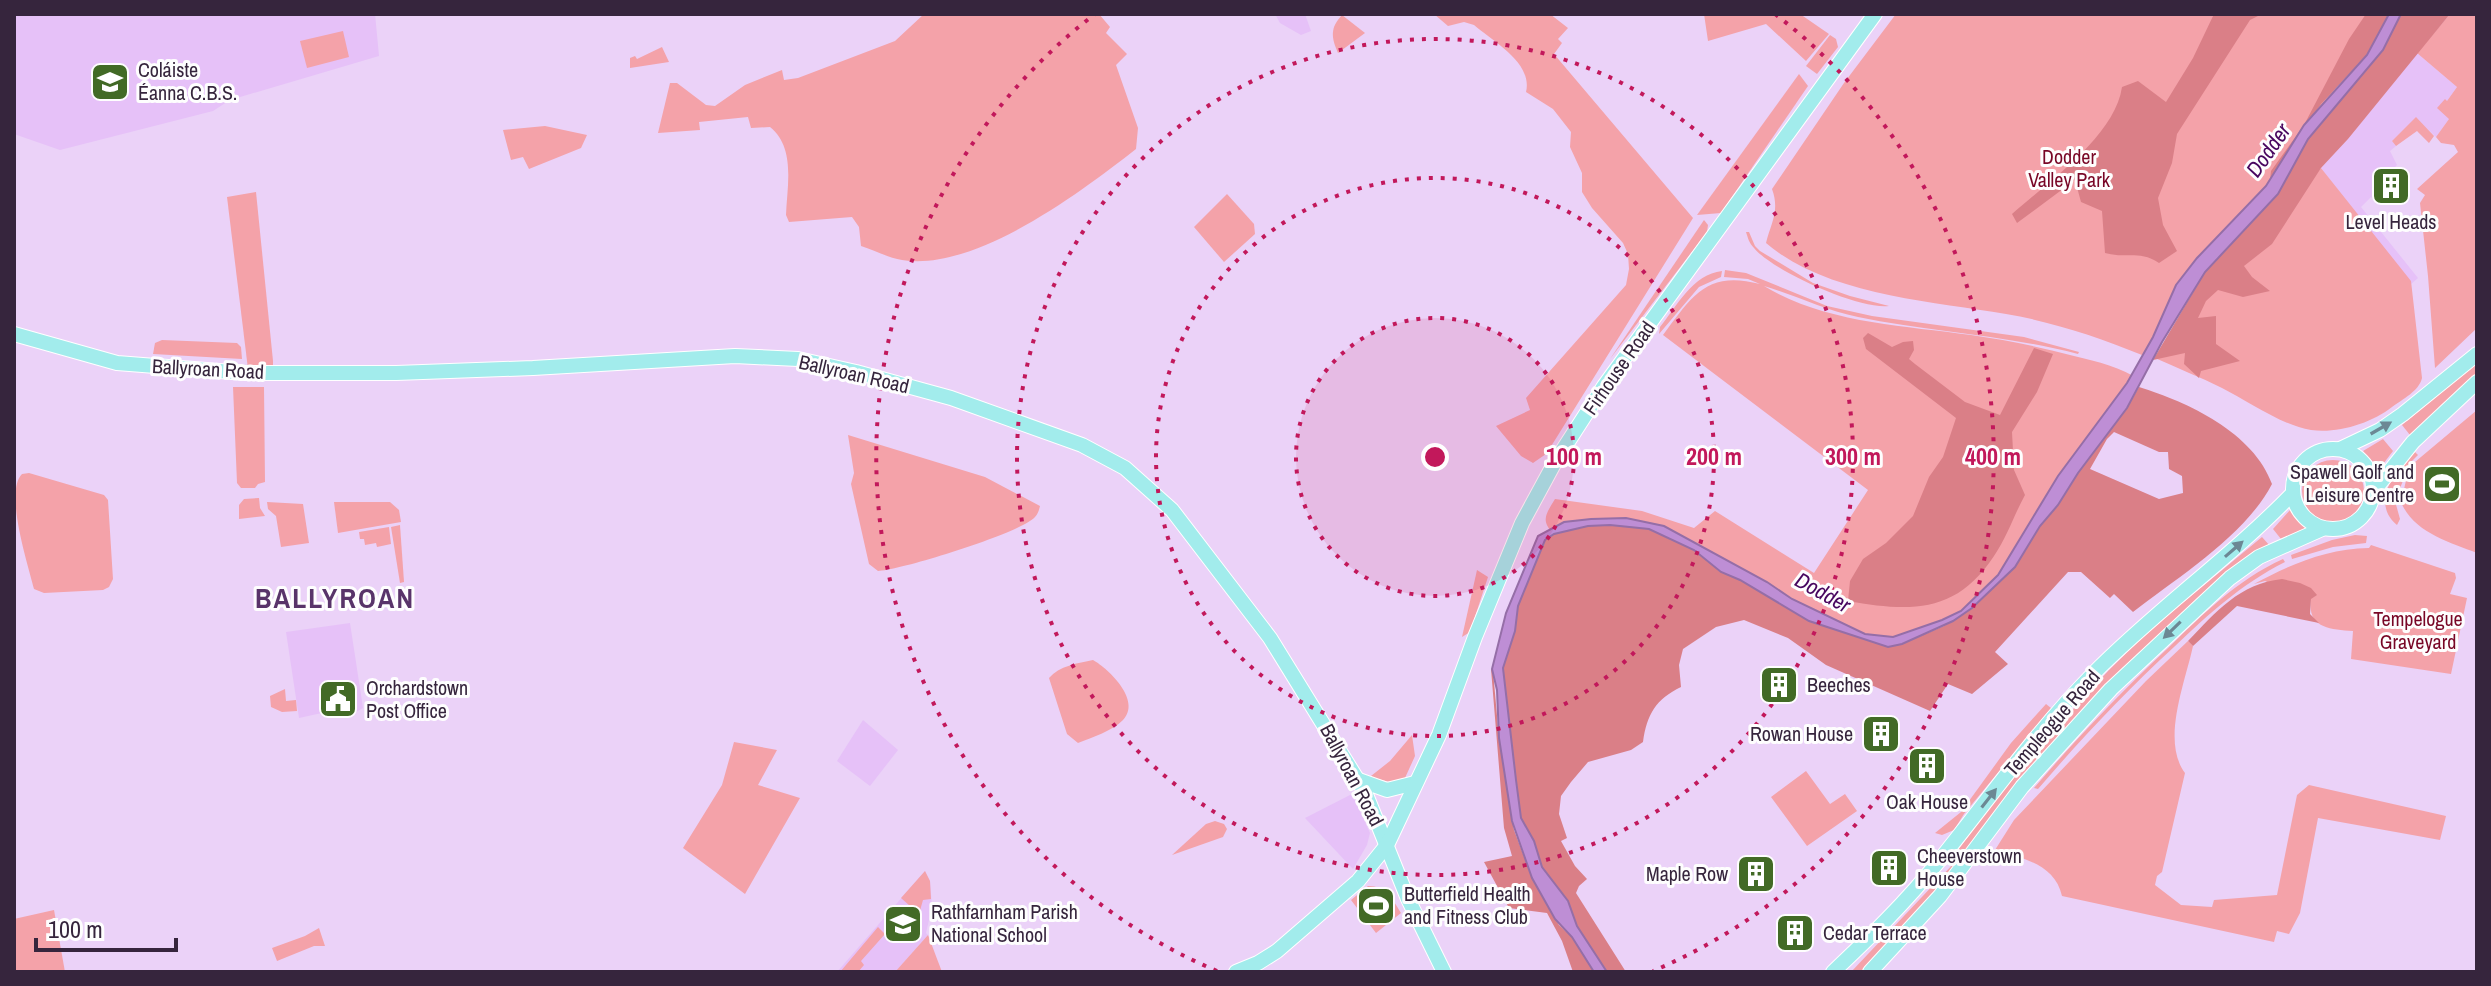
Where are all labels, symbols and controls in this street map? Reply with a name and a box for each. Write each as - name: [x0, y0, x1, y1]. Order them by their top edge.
- place label: Coláiste Éanna C.B.S.: [138, 56, 237, 106]
- school or university icon: Coláiste Éanna C.B.S.: [89, 61, 131, 103]
- water label: Dodder: [2239, 116, 2298, 183]
- park label: Dodder Valley Park: [2028, 143, 2111, 193]
- building icon: Level Heads: [2370, 165, 2412, 207]
- place label: Level Heads: [2345, 208, 2437, 235]
- street label: Firhouse Road: [1576, 316, 1661, 420]
- street label: Ballyroan Road: [796, 348, 912, 399]
- street label: Ballyroan Road: [151, 352, 265, 385]
- one-way arrow: [2370, 421, 2392, 435]
- text: 100 m: [1546, 440, 1602, 472]
- text: 200 m: [1686, 440, 1742, 472]
- text: 300 m: [1825, 440, 1881, 472]
- text: 400 m: [1965, 440, 2021, 472]
- centre of rings: [1421, 443, 1449, 471]
- place label: Spawell Golf and Leisure Centre: [2290, 458, 2414, 508]
- sports icon: Spawell Golf and Leisure Centre: [2421, 463, 2463, 505]
- one-way arrow: [2224, 541, 2244, 558]
- water label: Dodder: [1790, 565, 1857, 620]
- district label: BALLYROAN: [255, 579, 415, 617]
- park label: Tempelogue Graveyard: [2373, 605, 2463, 655]
- one-way arrow: [2163, 621, 2182, 639]
- building icon: Beeches: [1758, 664, 1800, 706]
- street label: Templeogue Road: [1998, 664, 2105, 782]
- place label: Beeches: [1807, 671, 1871, 698]
- place label: Orchardstown Post Office: [366, 674, 468, 724]
- public building icon: Orchardstown Post Office: [317, 678, 359, 720]
- building icon: Rowan House: [1860, 713, 1902, 755]
- street label: Ballyroan Road: [1314, 719, 1391, 831]
- place label: Rowan House: [1750, 720, 1853, 747]
- building icon: Oak House: [1906, 745, 1948, 787]
- place label: Oak House: [1886, 788, 1968, 815]
- one-way arrow: [1980, 788, 1996, 808]
- place label: Cheeverstown House: [1917, 842, 2022, 892]
- building icon: Cheeverstown House: [1868, 847, 1910, 889]
- building icon: Maple Row: [1735, 853, 1777, 895]
- place label: Maple Row: [1646, 860, 1728, 887]
- place label: Butterfield Health and Fitness Club: [1404, 880, 1531, 930]
- sports icon: Butterfield Health and Fitness Club: [1355, 885, 1397, 927]
- place label: Rathfarnham Parish National School: [931, 898, 1078, 948]
- scale bar: [36, 902, 176, 952]
- school or university icon: Rathfarnham Parish National School: [882, 903, 924, 945]
- building icon: Cedar Terrace: [1774, 912, 1816, 954]
- text: 100 m: [48, 913, 103, 945]
- place label: Cedar Terrace: [1823, 919, 1927, 946]

